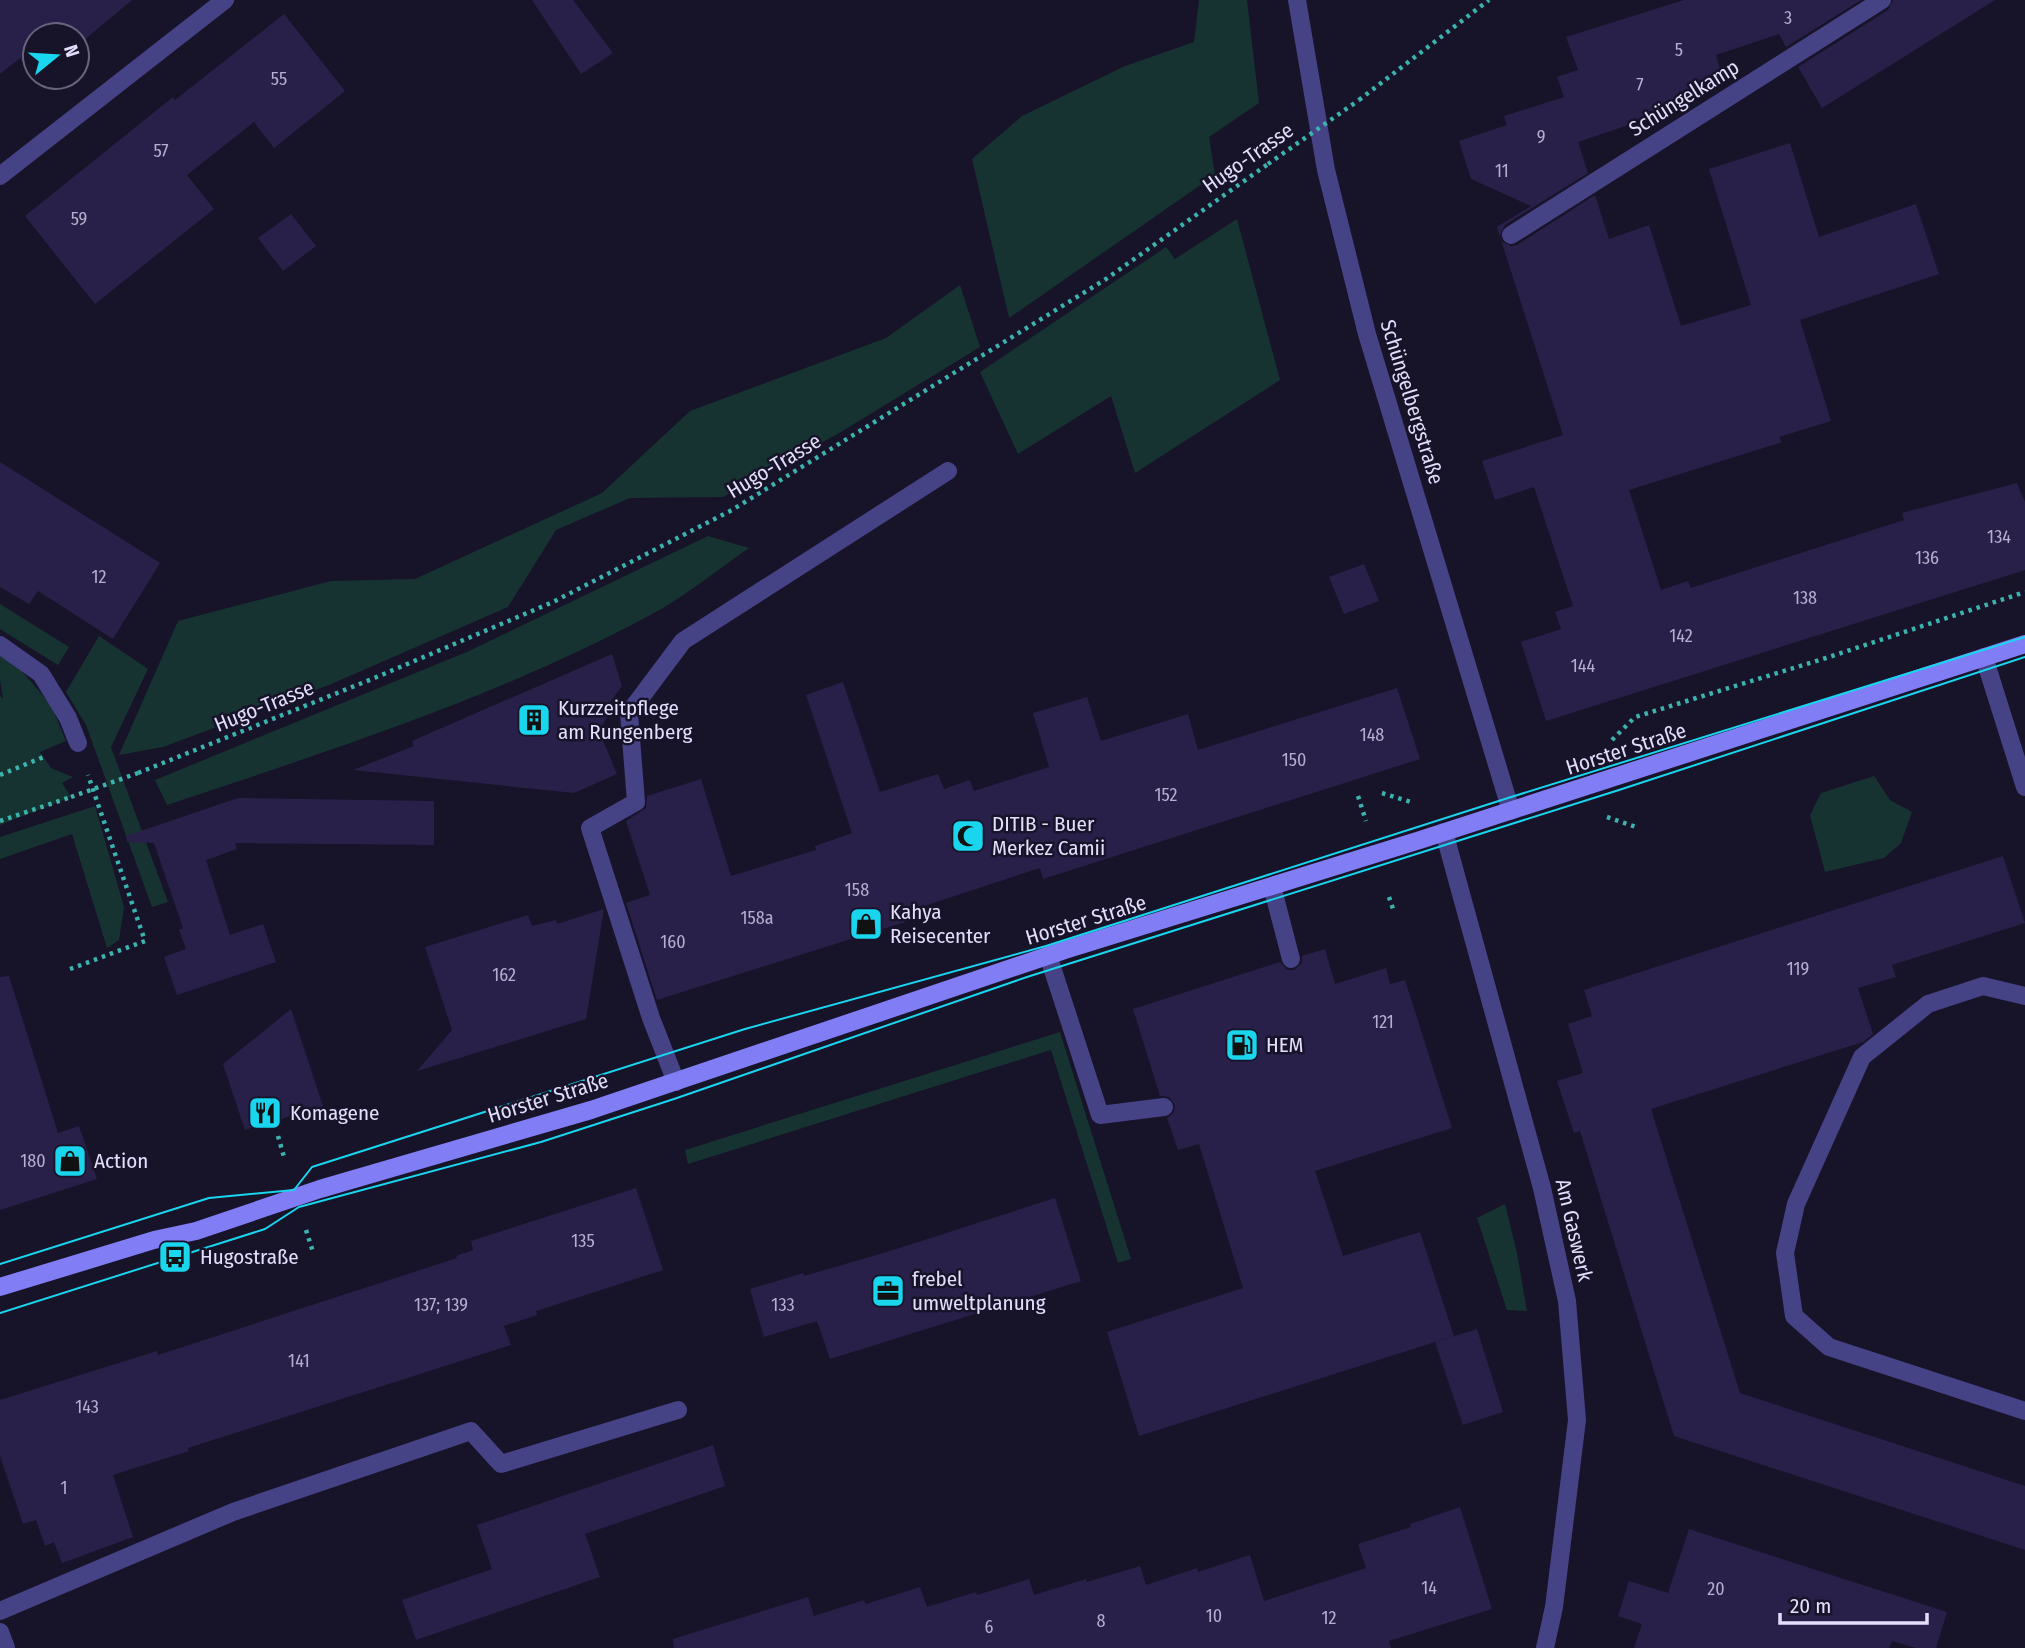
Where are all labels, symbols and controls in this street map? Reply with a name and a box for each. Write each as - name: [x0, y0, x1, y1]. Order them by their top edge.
- house number: 3: [1784, 7, 1792, 29]
- north arrow: [21, 21, 91, 91]
- house number: 5: [1675, 39, 1683, 61]
- text: N: [59, 42, 84, 60]
- street label: Schüngelkamp: [1624, 54, 1744, 142]
- house number: 55: [271, 68, 287, 90]
- house number: 7: [1636, 74, 1644, 96]
- street label: Hugo-Trasse: [1198, 117, 1298, 199]
- house number: 9: [1537, 126, 1545, 148]
- house number: 57: [153, 140, 169, 162]
- house number: 11: [1495, 160, 1509, 182]
- house number: 59: [71, 208, 87, 230]
- street label: Schüngelbergstraße: [1375, 317, 1449, 487]
- street label: Hugo-Trasse: [722, 428, 826, 504]
- house number: 134: [1987, 526, 2011, 548]
- house number: 136: [1915, 547, 1939, 569]
- house number: 12: [92, 566, 107, 588]
- house number: 138: [1793, 587, 1817, 609]
- house number: 142: [1669, 625, 1693, 647]
- house number: 144: [1571, 655, 1596, 677]
- street label: Hugo-Trasse: [210, 674, 318, 738]
- place label: Kurzzeitpflege am Rungenberg: [558, 695, 692, 745]
- building icon: Kurzzeitpflege am Rungenberg: [515, 701, 553, 739]
- street label: Horster Straße: [1563, 717, 1689, 781]
- house number: 148: [1360, 724, 1384, 746]
- house number: 150: [1282, 749, 1306, 771]
- house number: 152: [1154, 784, 1178, 806]
- place label: DITIB - Buer Merkez Camii: [992, 811, 1105, 861]
- mosque icon: DITIB - Buer Merkez Camii: [949, 817, 987, 855]
- house number: 158: [845, 879, 869, 901]
- street label: Horster Straße: [1023, 889, 1149, 951]
- place label: Kahya Reisecenter: [890, 899, 991, 949]
- shop icon: Kahya Reisecenter: [847, 905, 885, 943]
- house number: 158a: [740, 907, 774, 929]
- house number: 160: [660, 931, 686, 953]
- house number: 119: [1787, 958, 1809, 980]
- house number: 162: [492, 964, 516, 986]
- house number: 121: [1372, 1011, 1394, 1033]
- fuel station icon: HEM: [1223, 1026, 1261, 1064]
- place label: HEM: [1266, 1032, 1304, 1058]
- street label: Horster Straße: [485, 1067, 611, 1129]
- restaurant icon: Komagene: [246, 1094, 284, 1132]
- place label: Komagene: [290, 1100, 379, 1126]
- shop icon: Action: [51, 1142, 89, 1180]
- place label: Action: [94, 1148, 148, 1174]
- house number: 180: [20, 1150, 46, 1172]
- street label: Am Gaswerk: [1550, 1176, 1598, 1284]
- house number: 135: [571, 1230, 595, 1252]
- bus stop icon: Hugostraße: [156, 1238, 194, 1276]
- place label: Hugostraße: [200, 1244, 299, 1270]
- place label: frebel umweltplanung: [912, 1266, 1046, 1316]
- office icon: frebel umweltplanung: [869, 1272, 907, 1310]
- house number: 137; 139: [414, 1294, 468, 1316]
- house number: 133: [771, 1294, 795, 1316]
- house number: 141: [288, 1350, 310, 1372]
- house number: 143: [75, 1396, 99, 1418]
- house number: 1: [60, 1477, 68, 1499]
- house number: 14: [1421, 1577, 1437, 1599]
- house number: 20: [1707, 1578, 1725, 1600]
- scale bar: [1780, 1582, 1927, 1626]
- text: 20 m: [1790, 1593, 1831, 1619]
- house number: 10: [1206, 1605, 1222, 1627]
- house number: 12: [1322, 1607, 1337, 1629]
- house number: 8: [1097, 1610, 1106, 1632]
- house number: 6: [985, 1616, 994, 1638]

